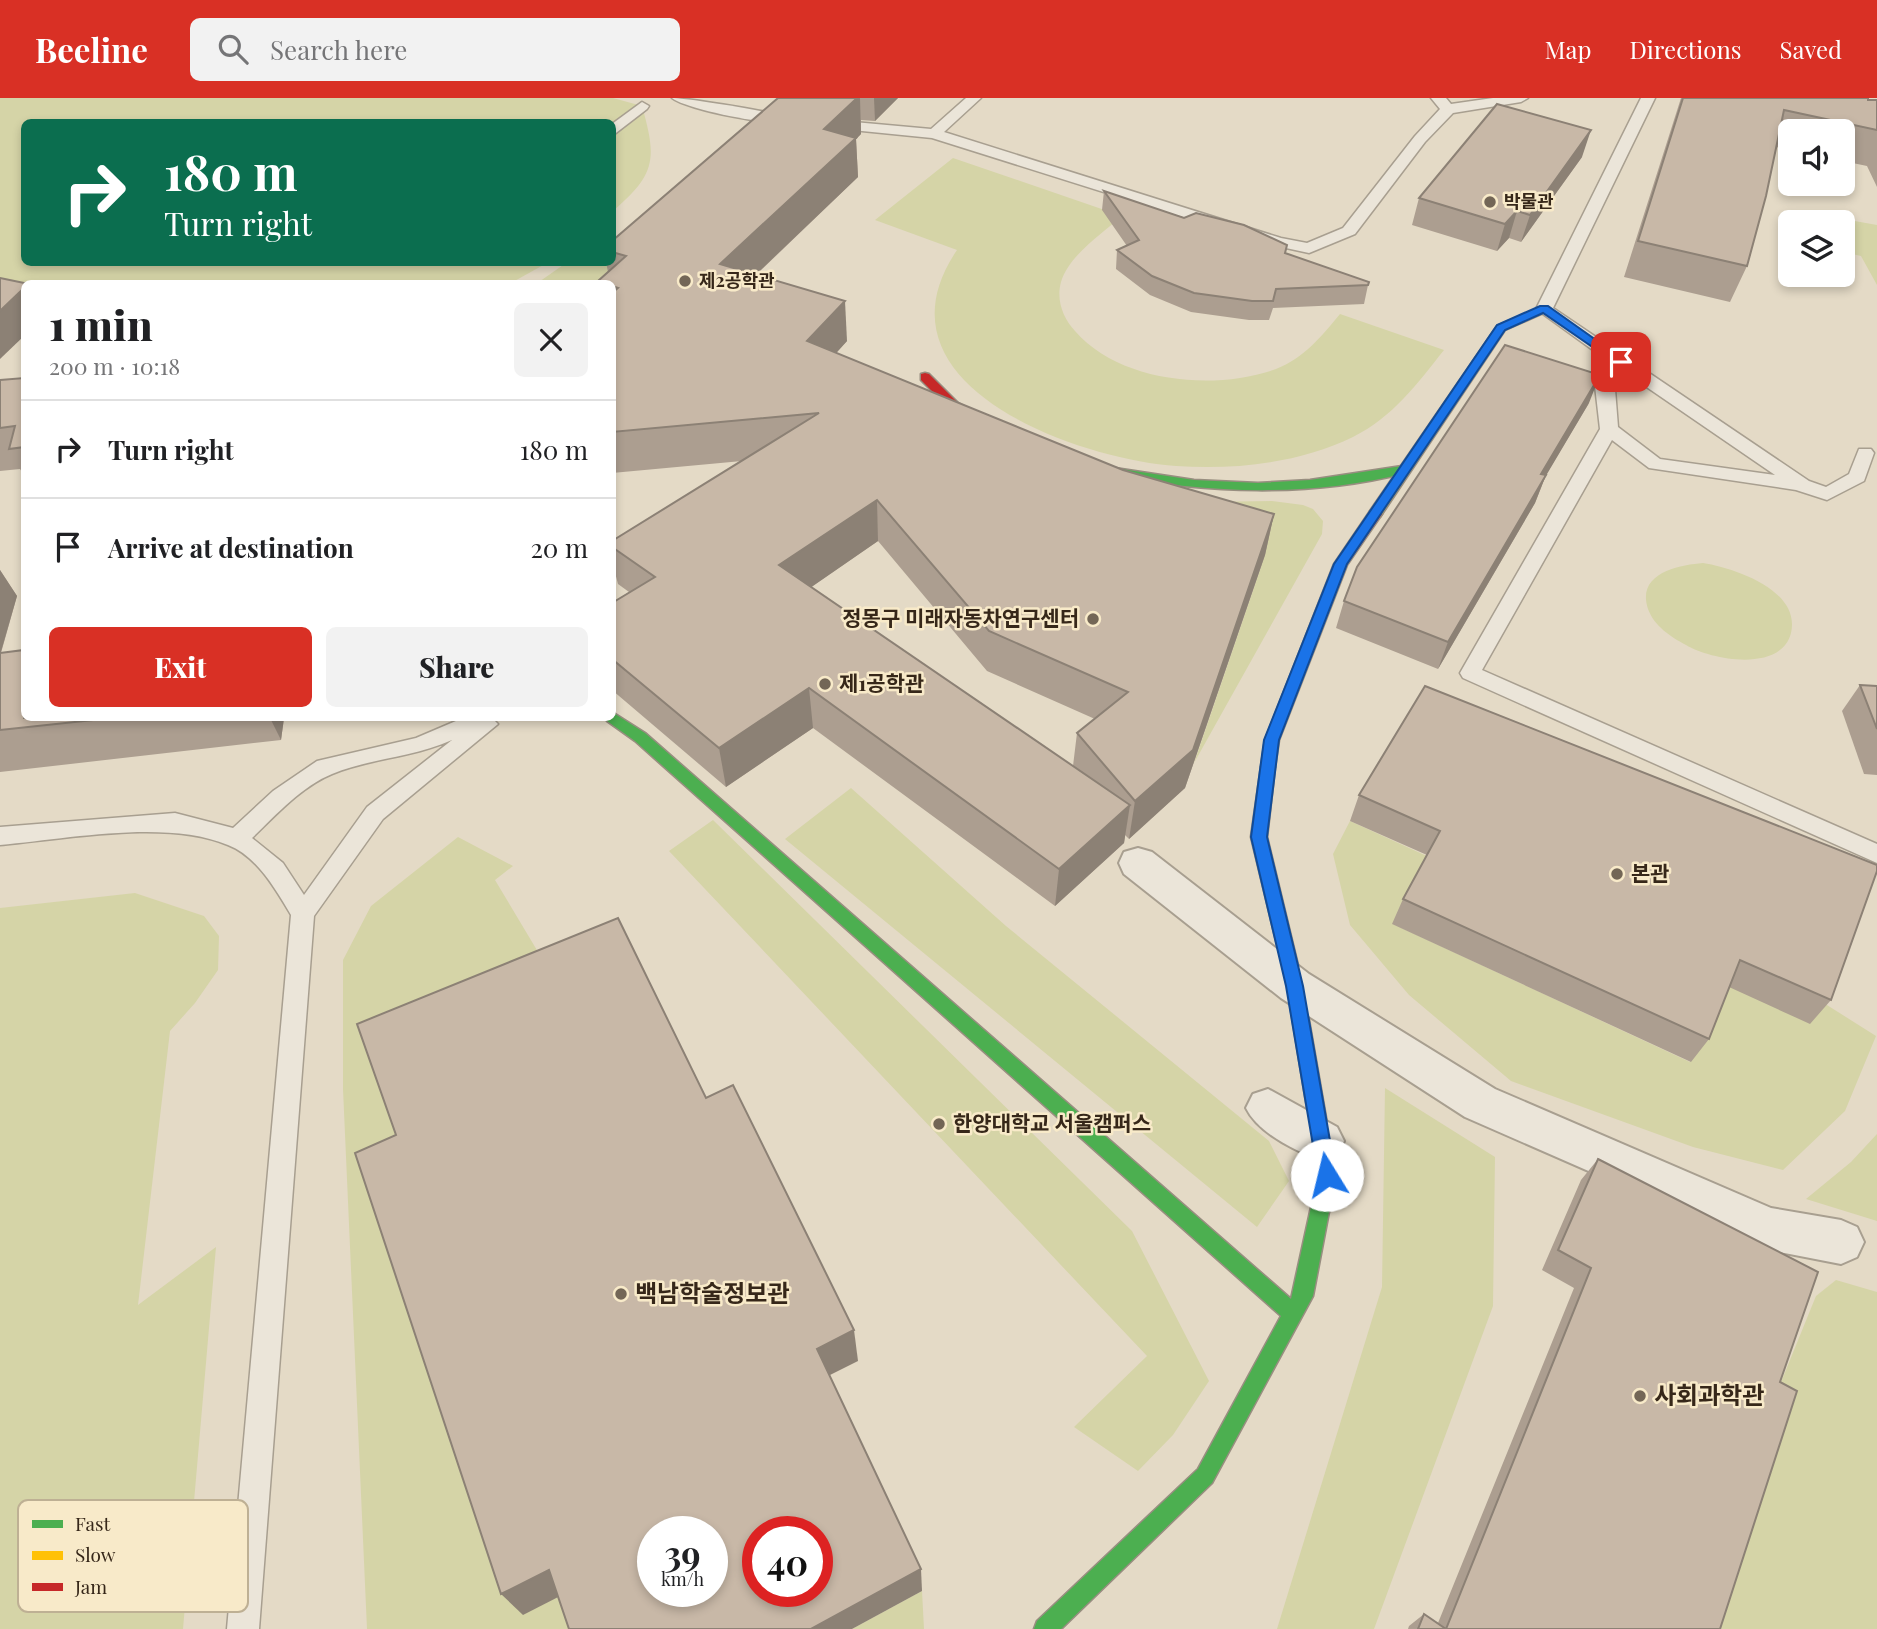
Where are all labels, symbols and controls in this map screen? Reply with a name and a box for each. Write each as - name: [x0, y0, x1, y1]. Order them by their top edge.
- search box: [190, 18, 680, 81]
- text: Beeline: [35, 27, 148, 71]
- icon: search: [214, 30, 252, 68]
- text: Search here: [270, 32, 407, 67]
- text: Map: [1545, 33, 1591, 65]
- text: Directions: [1629, 33, 1742, 65]
- text: Saved: [1780, 33, 1842, 65]
- map controls: [1778, 119, 1855, 287]
- button: sound: [1778, 119, 1855, 196]
- text: 180 m: [164, 138, 298, 203]
- icon: right: [49, 147, 140, 238]
- place label: 박물관: [1504, 189, 1554, 213]
- marker: 박물관: [1482, 194, 1498, 210]
- text: Turn right: [164, 201, 312, 244]
- button: layers: [1778, 210, 1855, 287]
- place label: 제2공학관: [699, 268, 775, 292]
- marker: 제2공학관: [677, 273, 693, 289]
- text: 1 min: [49, 296, 153, 352]
- button: close: [514, 303, 588, 377]
- pin: [1591, 332, 1651, 392]
- icon: arrive: [1602, 343, 1640, 381]
- text: 200 m · 10:18: [49, 350, 180, 381]
- icon: right: [49, 430, 87, 468]
- text: Turn right: [108, 432, 234, 467]
- text: 180 m: [520, 432, 588, 467]
- icon: arrive: [49, 528, 87, 566]
- text: Arrive at destination: [108, 530, 354, 565]
- text: 20 m: [530, 530, 588, 565]
- place label: 정몽구 미래자동차연구센터: [842, 603, 1079, 631]
- marker: 정몽구 미래자동차연구센터: [1085, 611, 1101, 627]
- button: Exit: [49, 627, 312, 707]
- button: Share: [326, 627, 588, 707]
- place label: 제1공학관: [839, 668, 924, 696]
- marker: 제1공학관: [817, 676, 833, 692]
- place label: 본관: [1631, 858, 1670, 886]
- marker: 본관: [1609, 866, 1625, 882]
- place label: 한양대학교 서울캠퍼스: [953, 1108, 1151, 1136]
- marker: 한양대학교 서울캠퍼스: [931, 1116, 947, 1132]
- position arrow: [1290, 1138, 1364, 1212]
- place label: 백남학술정보관: [635, 1276, 790, 1308]
- marker: 백남학술정보관: [613, 1286, 629, 1302]
- place label: 사회과학관: [1654, 1378, 1764, 1410]
- marker: 사회과학관: [1632, 1388, 1648, 1404]
- legend: [18, 1500, 248, 1612]
- text: Fast: [75, 1510, 111, 1536]
- speed limit sign: 40: [742, 1516, 833, 1607]
- text: 39: [664, 1529, 701, 1576]
- text: Slow: [75, 1541, 116, 1567]
- text: km/h: [661, 1567, 704, 1591]
- text: Jam: [74, 1573, 107, 1599]

